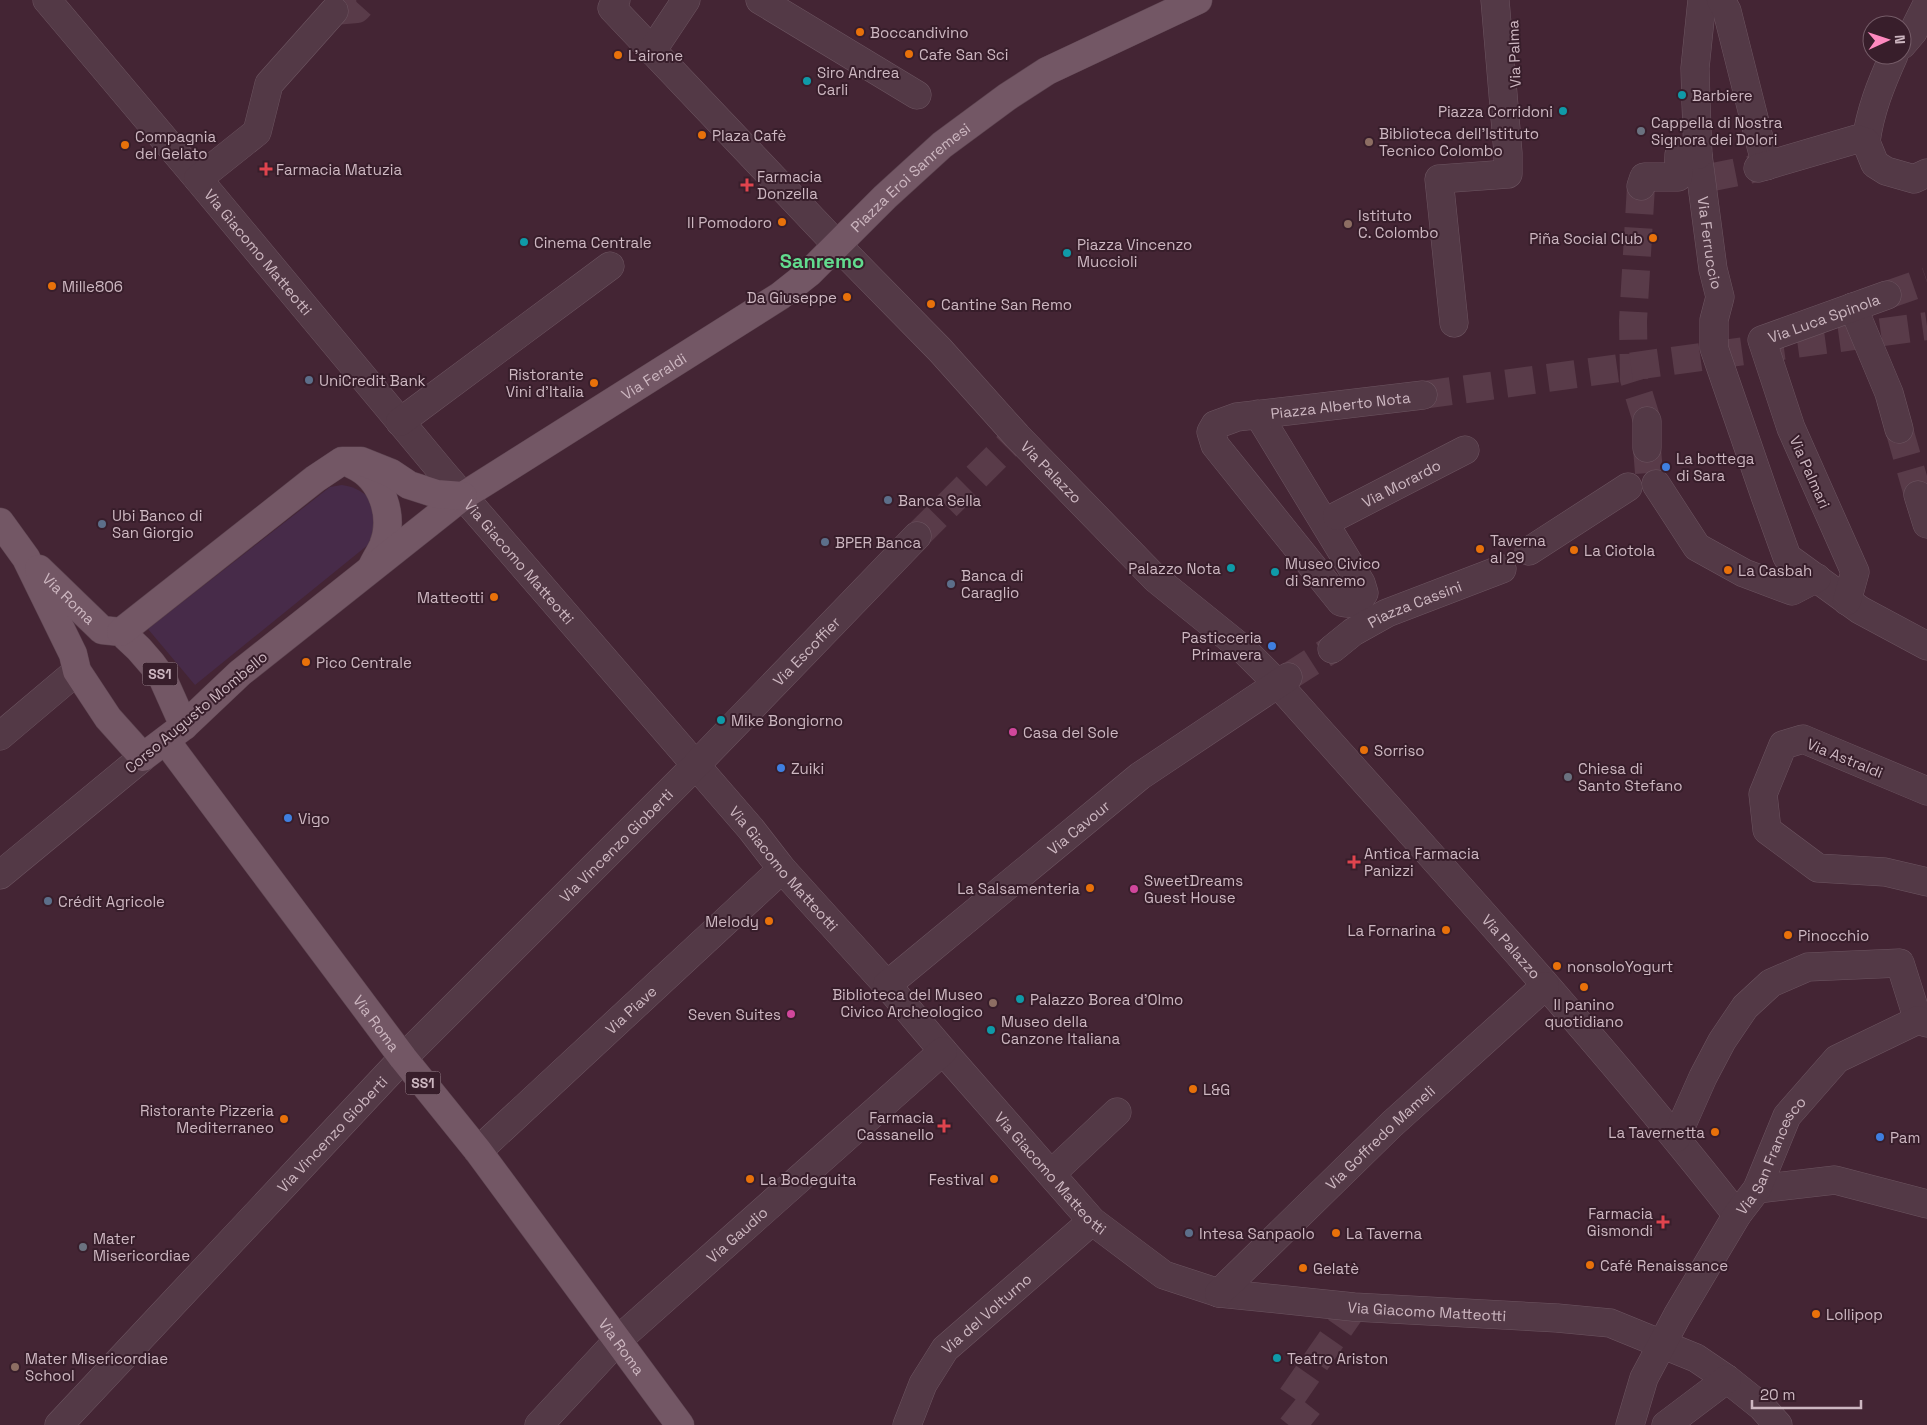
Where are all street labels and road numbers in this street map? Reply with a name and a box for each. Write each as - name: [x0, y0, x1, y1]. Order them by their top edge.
- street label: Via Palma: [1503, 19, 1525, 88]
- street label: Piazza Eroi Sanremesi: [846, 118, 974, 236]
- street label: Via Giacomo Matteotti: [201, 185, 317, 319]
- street label: Via Ferruccio: [1694, 195, 1727, 291]
- street label: Via Luca Spinola: [1765, 289, 1883, 347]
- street label: Via Feraldi: [617, 348, 690, 403]
- street label: Piazza Alberto Nota: [1269, 387, 1412, 422]
- street label: Via Palmari: [1786, 433, 1834, 511]
- street label: Via Palazzo: [1017, 436, 1086, 507]
- street label: Via Morardo: [1358, 455, 1444, 511]
- street label: Via Giacomo Matteotti: [461, 495, 579, 628]
- street label: Via Roma: [39, 569, 100, 628]
- street label: Piazza Cassini: [1364, 576, 1464, 632]
- street label: Via Escoffier: [768, 612, 844, 690]
- street label: Corso Augusto Mombello: [121, 647, 271, 777]
- road number: SS1: [142, 662, 178, 686]
- street label: Via Astraldi: [1804, 734, 1886, 782]
- street label: Via Vincenzo Gioberti: [555, 784, 677, 906]
- street label: Via Cavour: [1043, 796, 1114, 858]
- street label: Via Giacomo Matteotti: [725, 802, 843, 935]
- street label: Via Palazzo: [1478, 910, 1545, 982]
- street label: Via Piave: [601, 981, 660, 1038]
- street label: Via Roma: [349, 991, 404, 1055]
- street label: Via Vincenzo Gioberti: [273, 1072, 391, 1196]
- road number: SS1: [406, 1072, 440, 1094]
- street label: Via Goffredo Mameli: [1321, 1081, 1438, 1193]
- street label: Via San Francesco: [1732, 1092, 1810, 1218]
- street label: Via Giacomo Matteotti: [991, 1107, 1111, 1238]
- street label: Via Gaudio: [702, 1202, 771, 1267]
- street label: Via del Volturno: [937, 1269, 1035, 1357]
- street label: Via Giacomo Matteotti: [1347, 1297, 1507, 1325]
- street label: Via Roma: [595, 1314, 649, 1379]

